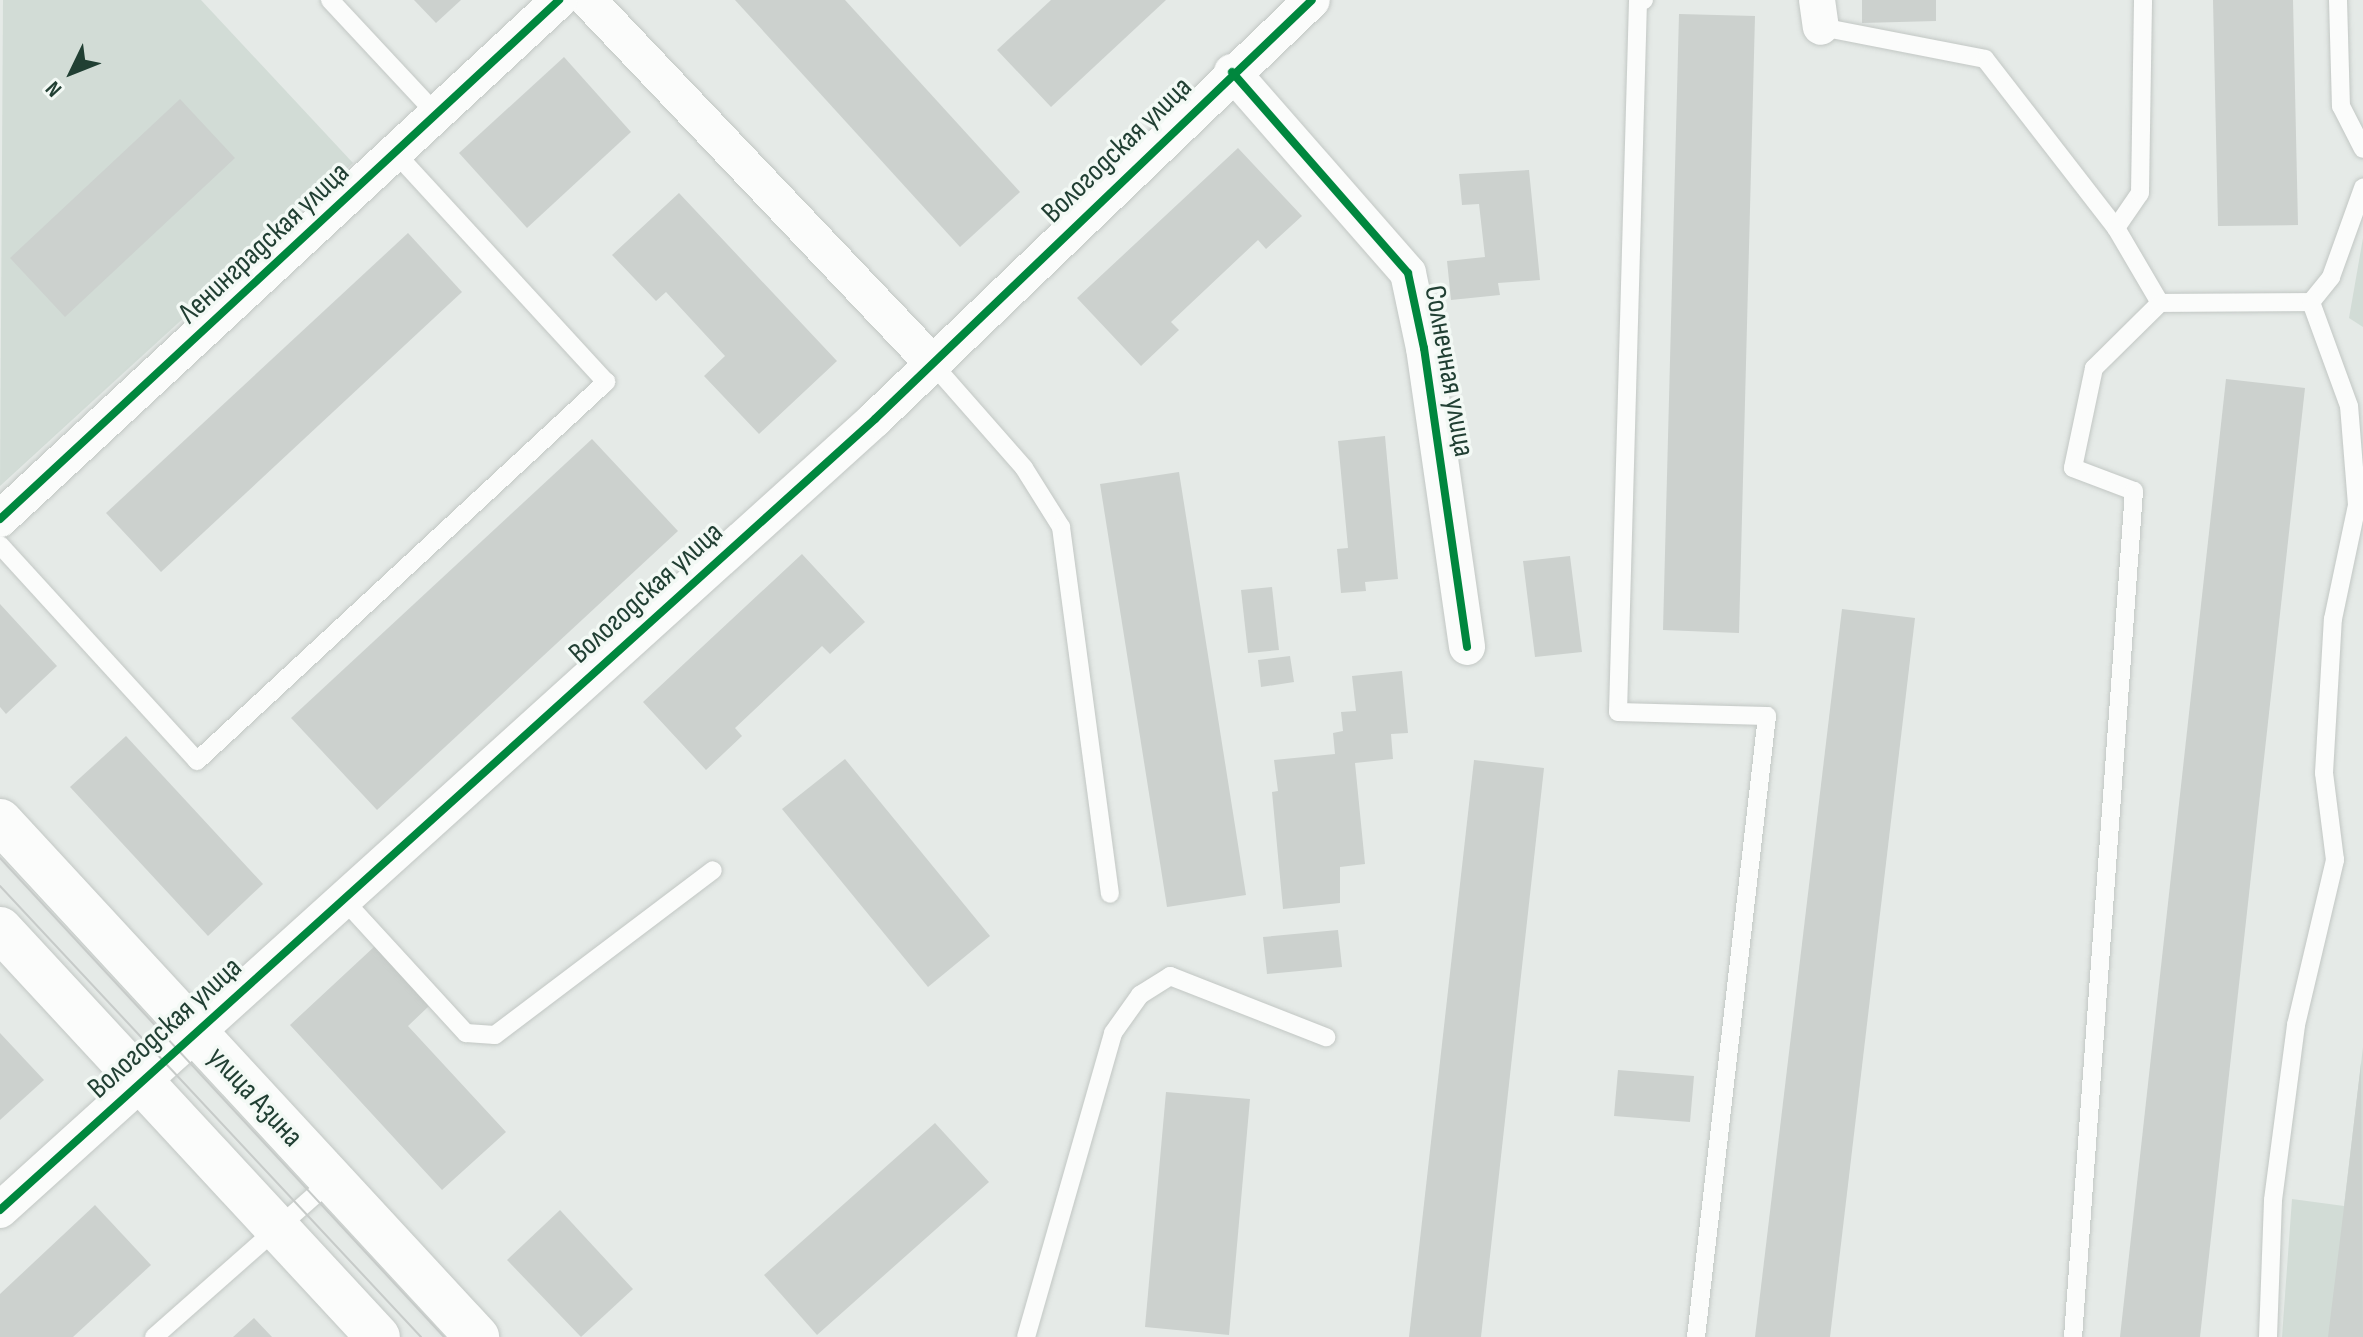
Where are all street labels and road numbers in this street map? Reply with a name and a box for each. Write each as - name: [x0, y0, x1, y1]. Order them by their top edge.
- street label: Вологодская улица: [1035, 69, 1199, 231]
- street label: Ленинградская улица: [171, 155, 357, 331]
- street label: Солнечная улица: [1416, 283, 1482, 459]
- street label: Вологодская улица: [562, 515, 730, 671]
- street label: Вологодская улица: [81, 950, 249, 1106]
- street label: улица Азина: [200, 1040, 310, 1154]

